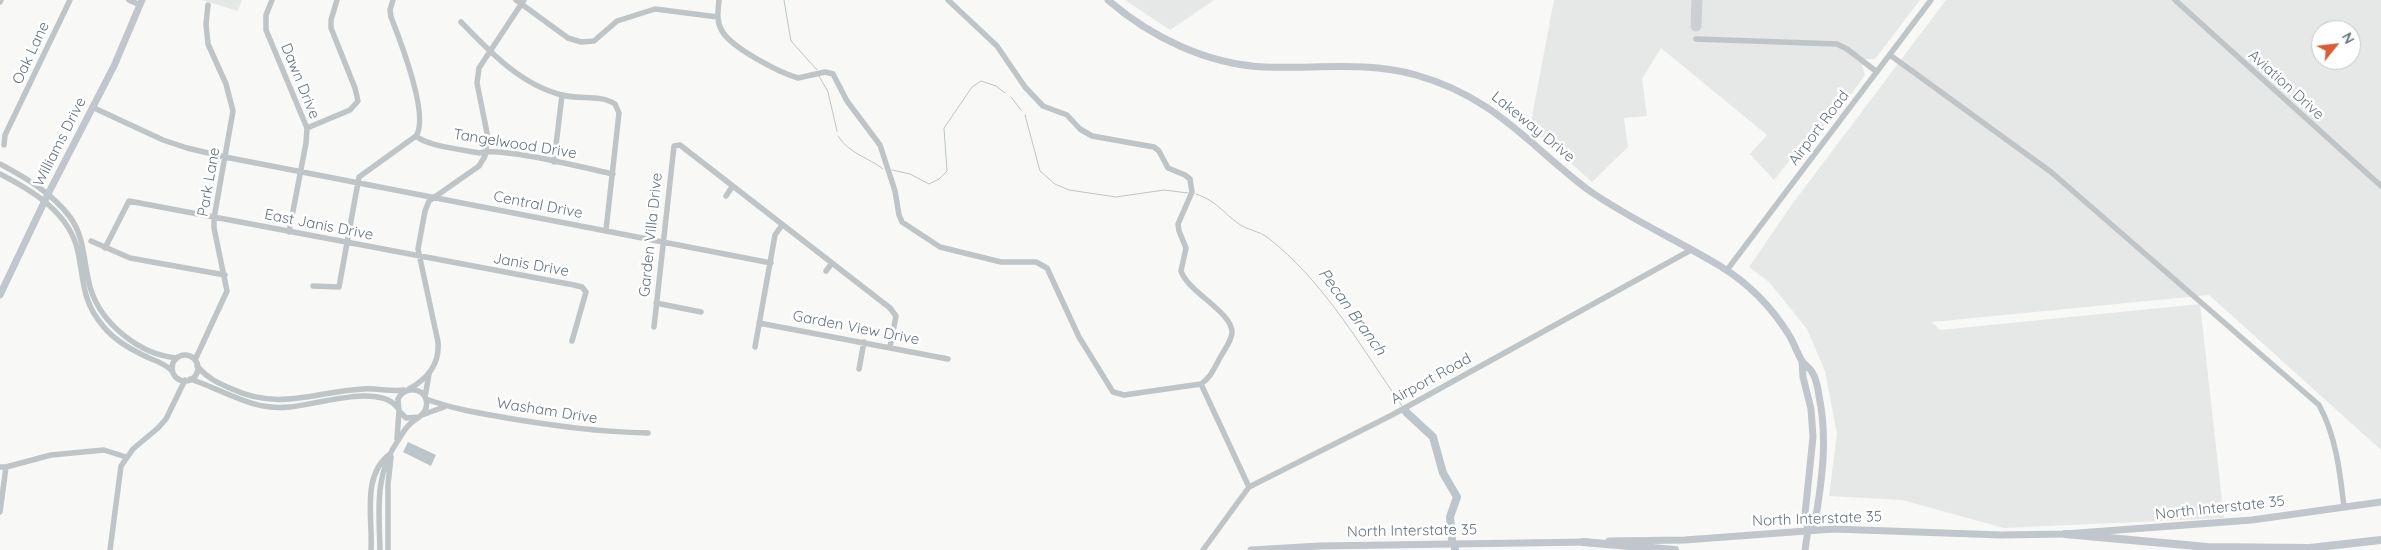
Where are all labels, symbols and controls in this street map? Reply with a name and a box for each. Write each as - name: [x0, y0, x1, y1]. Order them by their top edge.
- street label: Oak Lane: [9, 19, 53, 87]
- north arrow: [2311, 20, 2361, 70]
- text: N: [2338, 29, 2359, 47]
- street label: Dawn Drive: [277, 41, 323, 121]
- street label: Aviation Drive: [2244, 46, 2328, 124]
- street label: Airport Road: [1785, 87, 1853, 169]
- street label: Lakeway Drive: [1488, 88, 1578, 166]
- street label: Williams Drive: [30, 94, 90, 190]
- street label: Tangelwood Drive: [452, 125, 578, 163]
- street label: Park Lane: [194, 146, 224, 218]
- street label: Garden Villa Drive: [636, 172, 666, 298]
- street label: Central Drive: [492, 188, 584, 222]
- street label: East Janis Drive: [263, 206, 375, 244]
- street label: Janis Drive: [492, 249, 570, 281]
- water label: Pecan Branch: [1314, 265, 1390, 359]
- street label: Garden View Drive: [791, 307, 921, 349]
- street label: Airport Road: [1388, 350, 1474, 408]
- street label: Washam Drive: [495, 394, 599, 428]
- street label: North Interstate 35: [2154, 492, 2286, 524]
- street label: North Interstate 35: [1752, 508, 1882, 530]
- street label: North Interstate 35: [1347, 521, 1477, 541]

